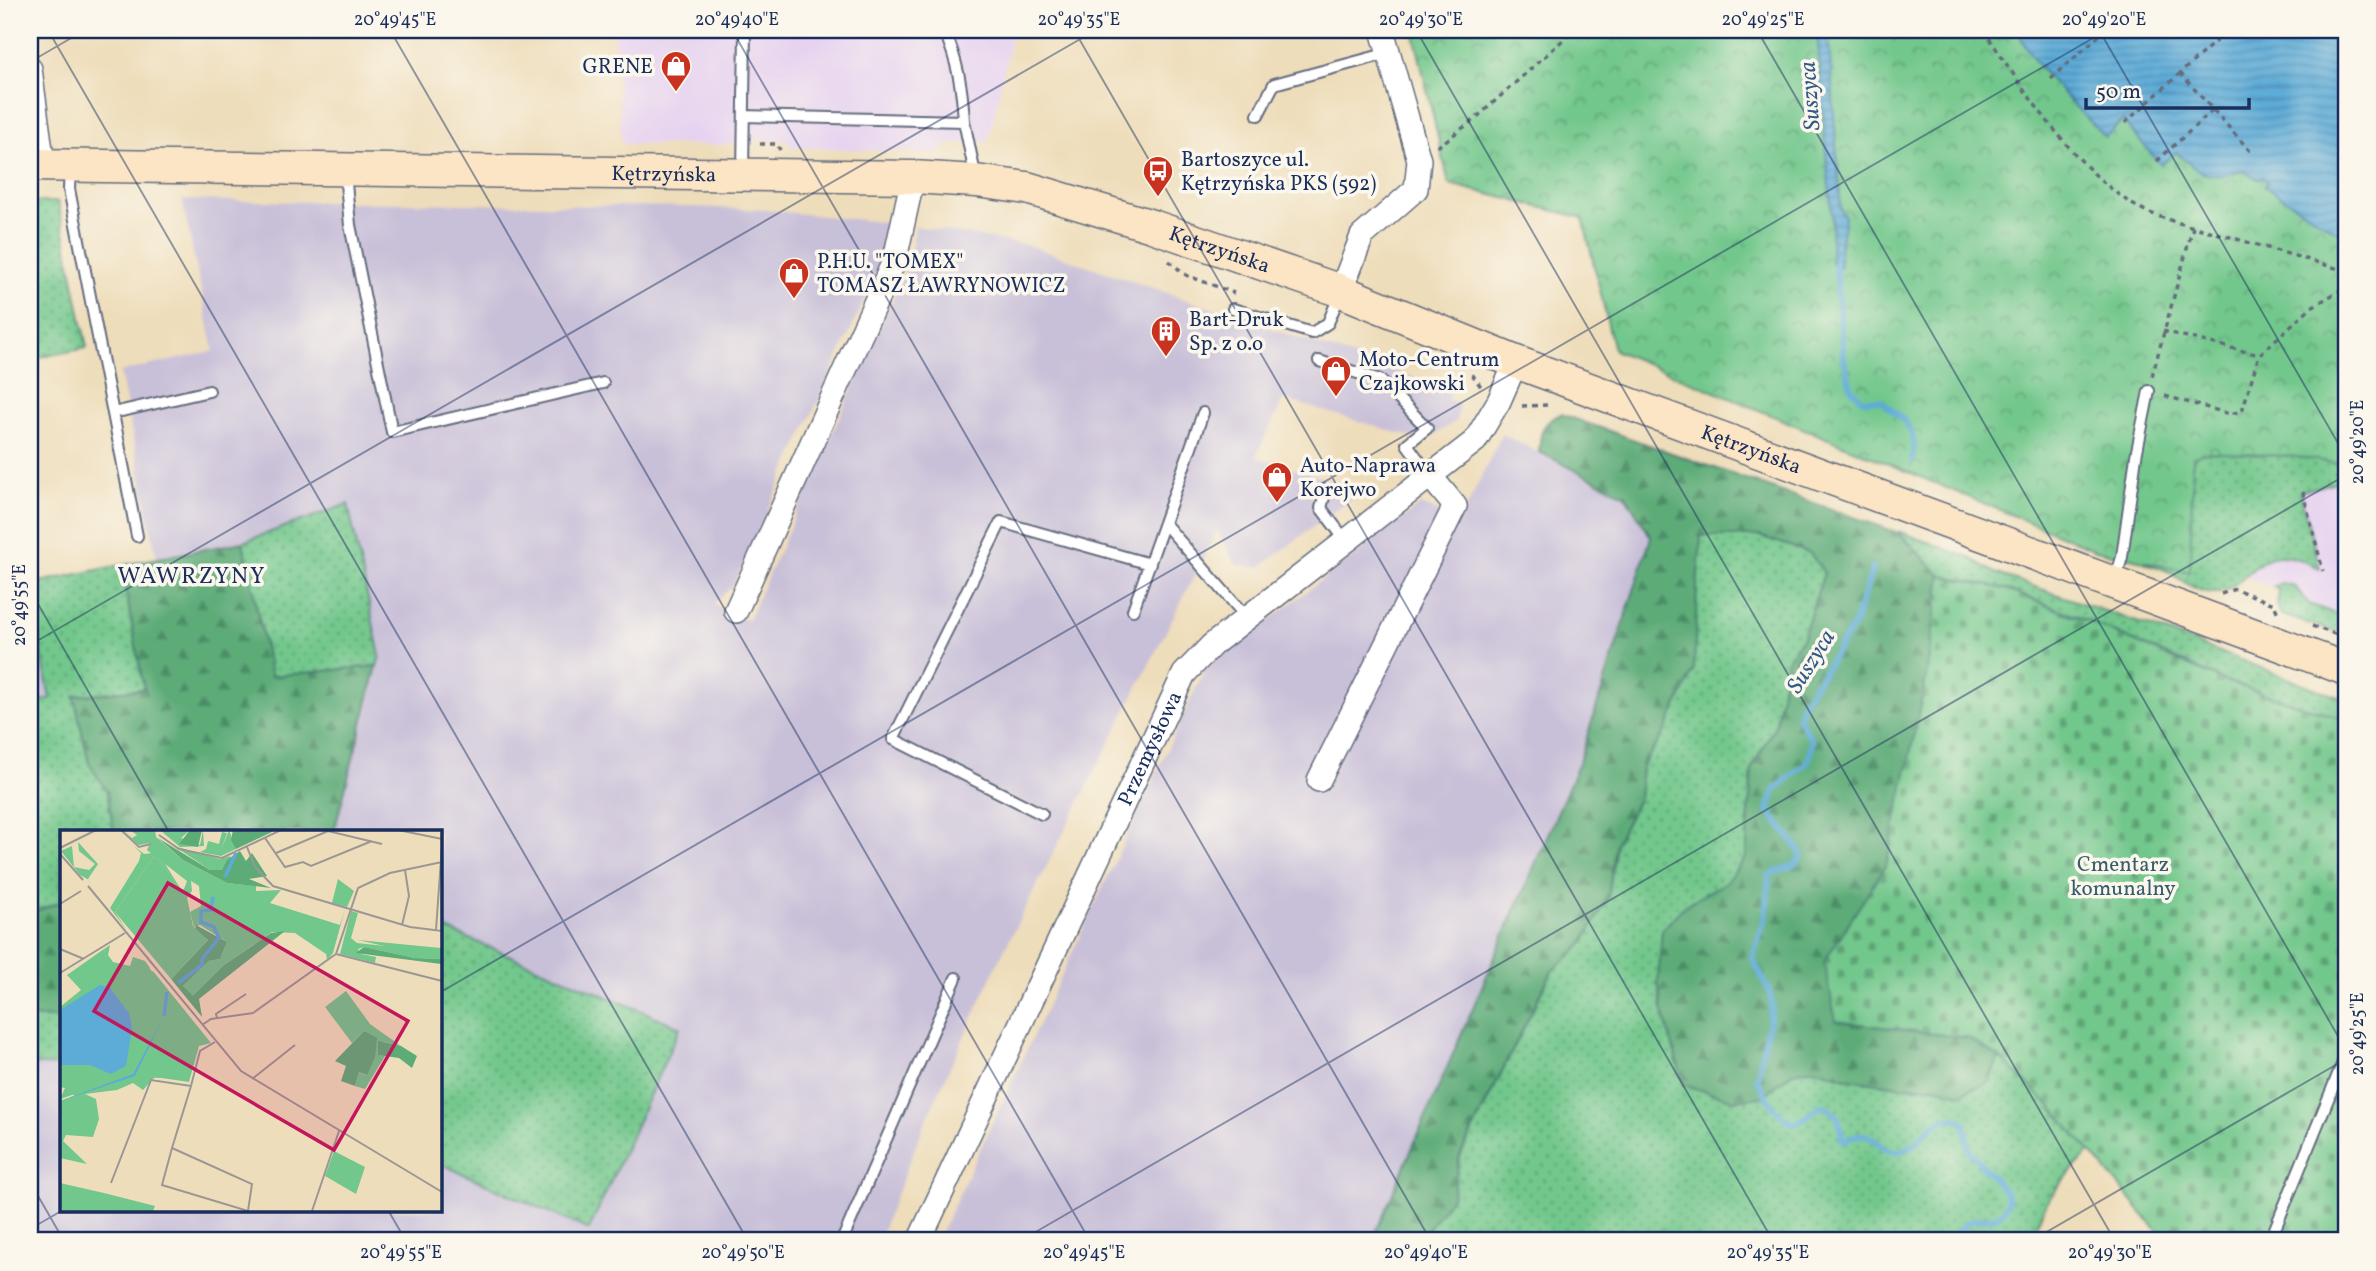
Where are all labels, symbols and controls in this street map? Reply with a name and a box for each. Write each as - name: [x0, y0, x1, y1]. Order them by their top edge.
- text: 20°49'45"E: [354, 8, 436, 33]
- text: 20°49'40"E: [695, 8, 779, 33]
- text: 20°49'35"E: [1038, 8, 1121, 33]
- text: 20°49'30"E: [1379, 8, 1463, 33]
- text: 20°49'25"E: [1721, 8, 1805, 33]
- text: 20°49'20"E: [2062, 8, 2147, 33]
- shop icon: GRENE: [659, 49, 693, 93]
- place label: GRENE: [582, 53, 653, 82]
- water label: Suszyca: [1793, 60, 1829, 132]
- scale bar: [2086, 66, 2248, 110]
- text: 50 m: [2096, 78, 2141, 107]
- place label: Bartoszyce ul. Kętrzyńska PKS (592): [1181, 146, 1376, 199]
- bus stop icon: Bartoszyce ul. Kętrzyńska PKS (592): [1141, 154, 1175, 198]
- street label: Kętrzyńska: [611, 160, 717, 190]
- street label: Kętrzyńska: [1165, 220, 1274, 282]
- place label: P.H.U. "TOMEX" TOMASZ ŁAWRYNOWICZ: [817, 248, 1066, 301]
- shop icon: P.H.U. "TOMEX" TOMASZ ŁAWRYNOWICZ: [777, 256, 811, 300]
- place label: Bart-Druk Sp. z o.o: [1189, 306, 1284, 359]
- building icon: Bart-Druk Sp. z o.o: [1149, 314, 1183, 358]
- place label: Moto-Centrum Czajkowski: [1359, 346, 1500, 399]
- shop icon: Moto-Centrum Czajkowski: [1319, 354, 1353, 398]
- text: 20°49'20"E: [2346, 399, 2371, 484]
- street label: Kętrzyńska: [1697, 419, 1805, 482]
- place label: Auto-Naprawa Korejwo: [1300, 452, 1436, 505]
- shop icon: Auto-Naprawa Korejwo: [1260, 460, 1294, 504]
- district label: WAWRZYNY: [117, 561, 267, 593]
- text: 20°49'55"E: [8, 564, 33, 646]
- water label: Suszyca: [1780, 624, 1844, 700]
- street label: Przemysłowa: [1111, 687, 1190, 811]
- inset map: [60, 830, 441, 1212]
- park label: Cmentarz komunalny: [2070, 851, 2176, 904]
- text: 20°49'25"E: [2346, 992, 2371, 1076]
- text: 20°49'55"E: [360, 1241, 442, 1266]
- text: 20°49'50"E: [701, 1241, 785, 1266]
- text: 20°49'45"E: [1043, 1241, 1125, 1266]
- text: 20°49'40"E: [1384, 1241, 1468, 1266]
- text: 20°49'35"E: [1727, 1241, 1810, 1266]
- text: 20°49'30"E: [2068, 1241, 2152, 1266]

